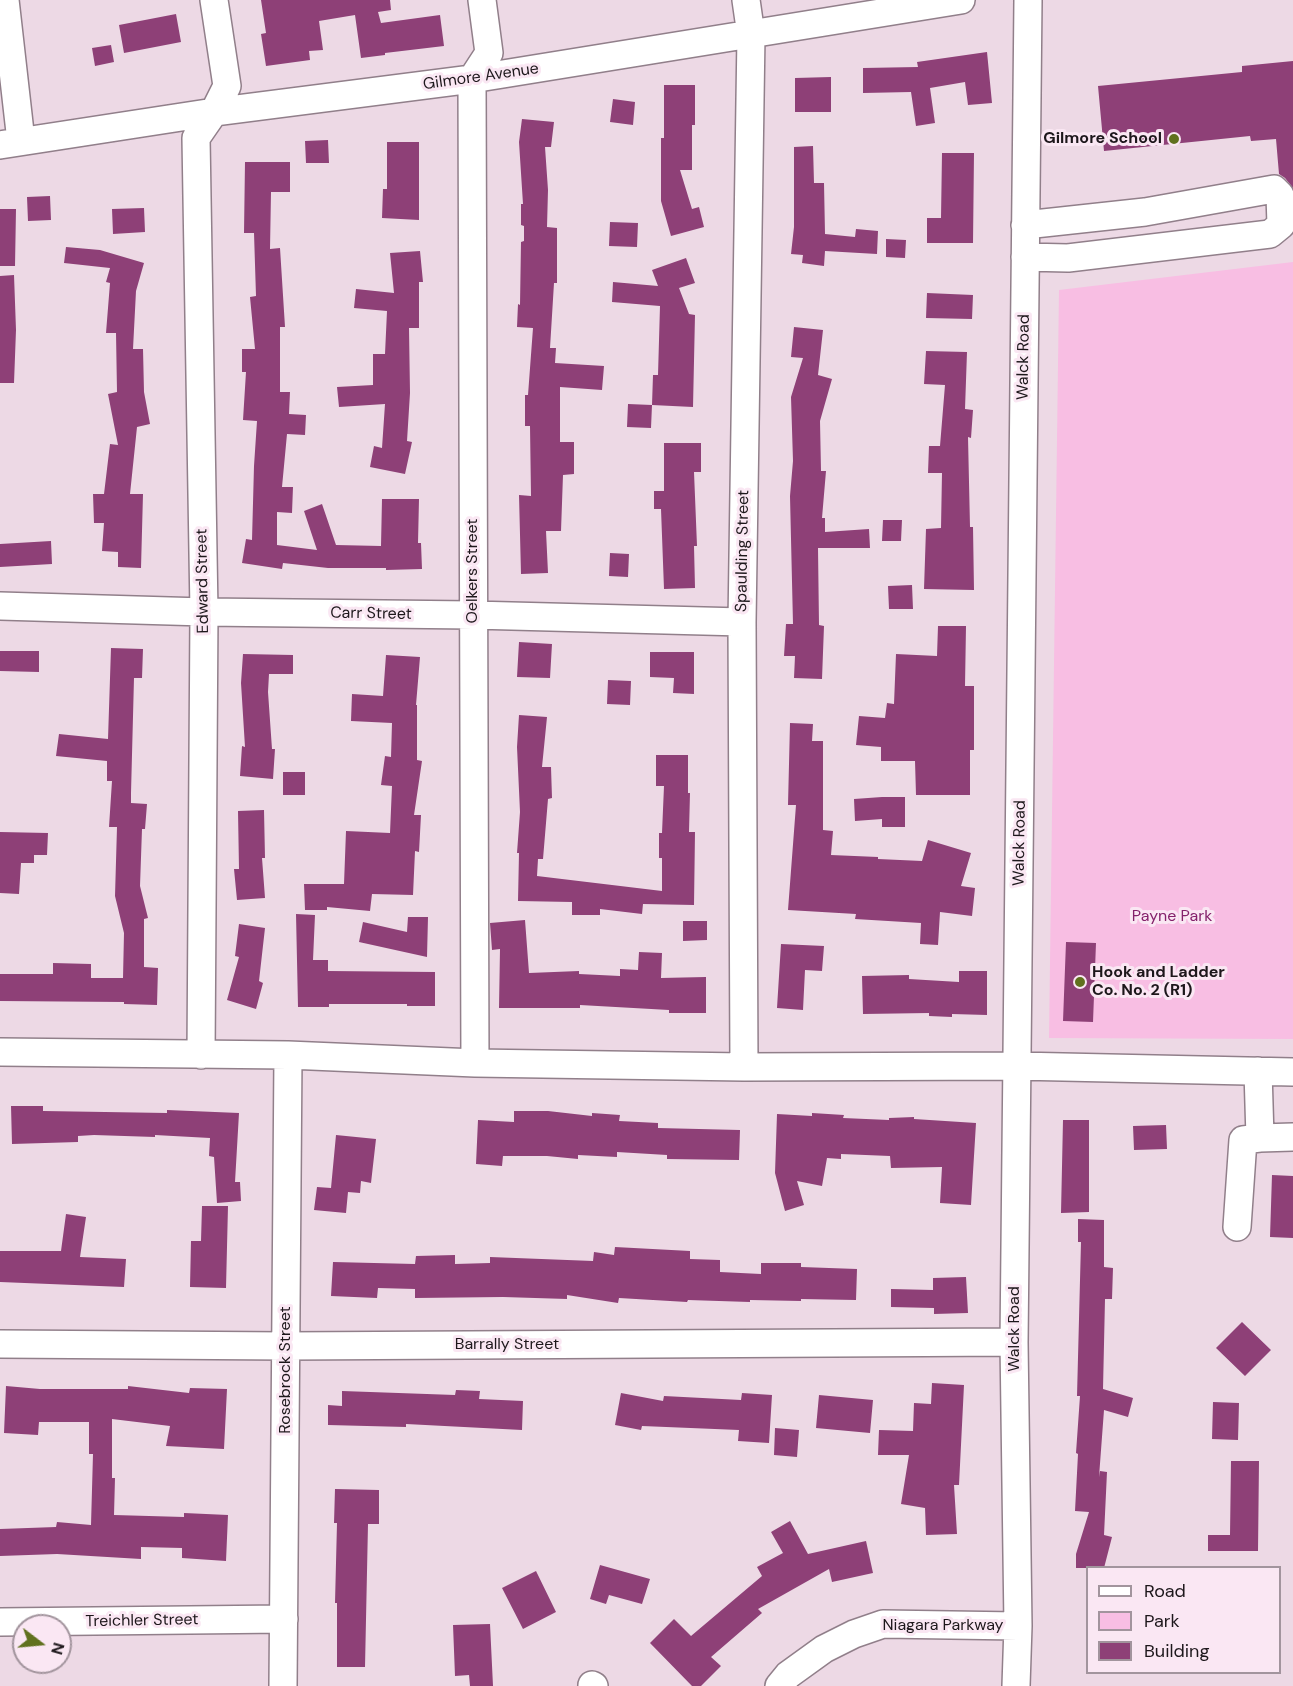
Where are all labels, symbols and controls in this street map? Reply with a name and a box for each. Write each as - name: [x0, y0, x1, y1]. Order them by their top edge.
- street label: Gilmore Avenue: [422, 59, 540, 95]
- place label: Gilmore School: [1043, 129, 1162, 149]
- marker: Gilmore School: [1167, 132, 1181, 146]
- street label: Walck Road: [1014, 314, 1034, 400]
- street label: Spaulding Street: [732, 490, 754, 612]
- street label: Oelkers Street: [463, 518, 483, 624]
- street label: Edward Street: [192, 528, 214, 634]
- street label: Carr Street: [330, 604, 412, 624]
- street label: Walck Road: [1010, 800, 1030, 886]
- park label: Payne Park: [1132, 907, 1212, 927]
- place label: Hook and Ladder Co. No. 2 (R1): [1092, 963, 1225, 1001]
- marker: Hook and Ladder Co. No. 2 (R1): [1073, 975, 1087, 989]
- street label: Walck Road: [1005, 1286, 1025, 1372]
- street label: Rosebrock Street: [276, 1306, 296, 1434]
- street label: Barrally Street: [455, 1335, 559, 1355]
- legend: [1086, 1566, 1281, 1674]
- text: Road: [1144, 1579, 1186, 1603]
- text: Park: [1144, 1609, 1180, 1633]
- street label: Treichler Street: [85, 1610, 199, 1632]
- north arrow: [12, 1614, 72, 1674]
- street label: Niagara Parkway: [883, 1616, 1003, 1636]
- text: Building: [1144, 1639, 1209, 1663]
- text: N: [46, 1640, 70, 1657]

